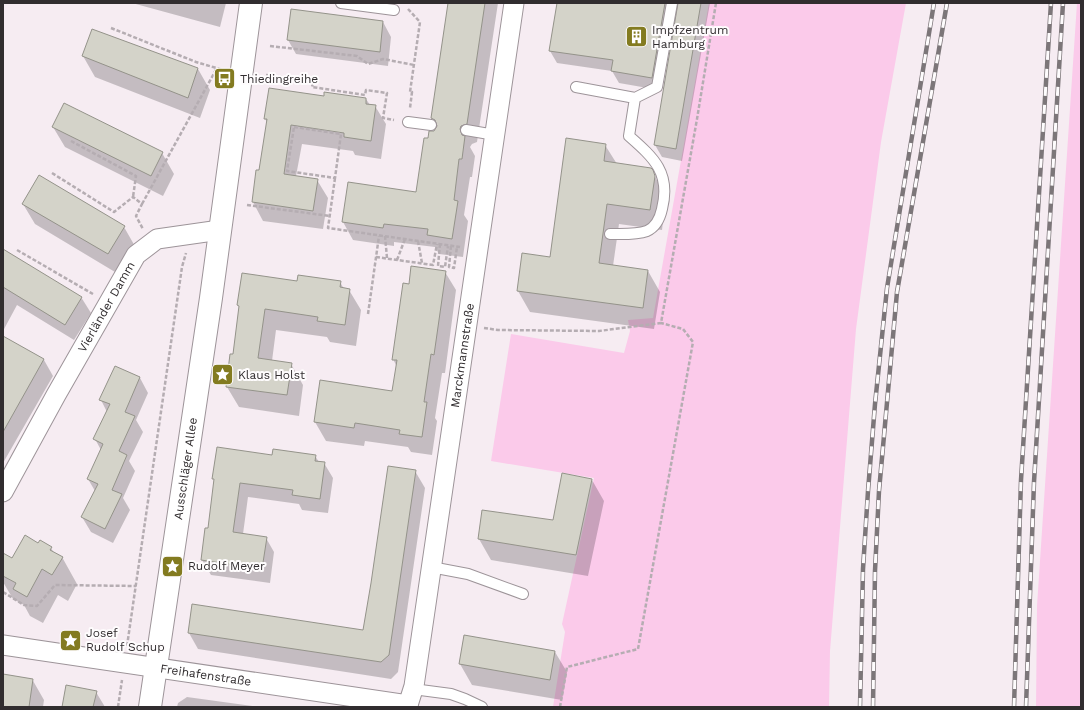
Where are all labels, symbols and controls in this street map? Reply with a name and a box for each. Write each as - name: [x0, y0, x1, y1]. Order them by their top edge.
- place label: Impfzentrum Hamburg: [652, 23, 728, 51]
- building icon: Impfzentrum Hamburg: [623, 24, 649, 50]
- bus stop icon: Thiedingreihe: [211, 66, 237, 92]
- place label: Thiedingreihe: [240, 72, 318, 86]
- street label: Vierländer Damm: [75, 259, 138, 355]
- street label: Marckmannstraße: [448, 302, 477, 409]
- place icon: Klaus Holst: [210, 362, 236, 388]
- place label: Klaus Holst: [238, 368, 305, 382]
- street label: Ausschläger Allee: [171, 416, 200, 521]
- place icon: Rudolf Meyer: [159, 553, 185, 579]
- place label: Rudolf Meyer: [188, 559, 265, 573]
- place label: Josef Rudolf Schup: [86, 626, 165, 654]
- place icon: Josef Rudolf Schup: [58, 627, 84, 653]
- street label: Freihafenstraße: [159, 661, 252, 689]

